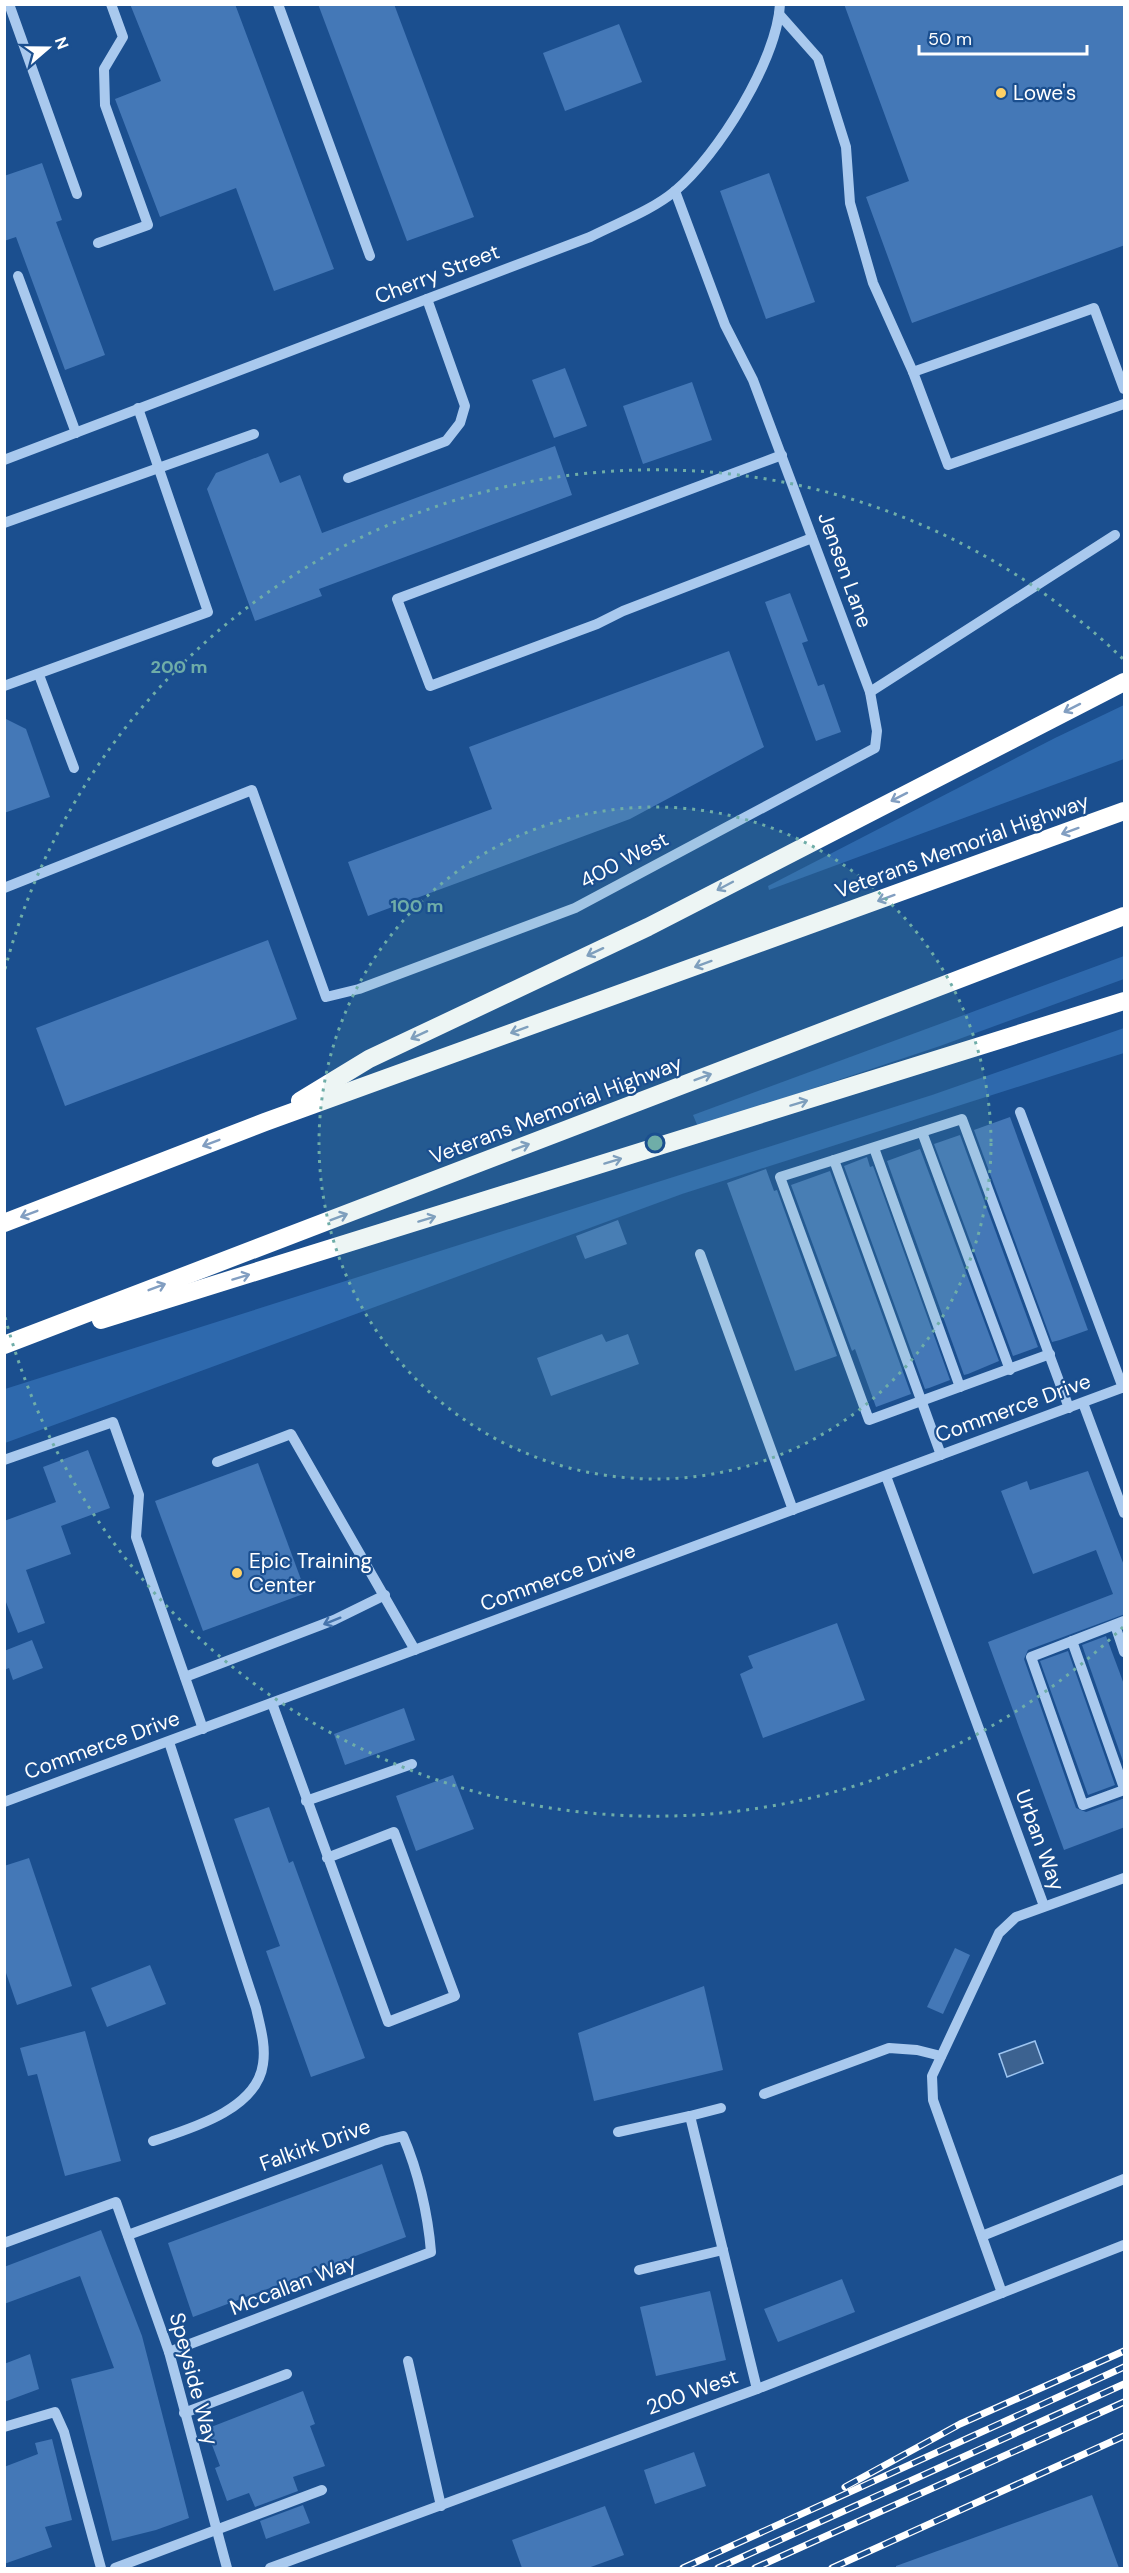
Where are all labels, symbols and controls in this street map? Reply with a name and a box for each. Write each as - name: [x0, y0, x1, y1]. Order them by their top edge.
- north arrow: [18, 18, 78, 78]
- scale bar: [919, 18, 1087, 56]
- text: 50 m: [928, 27, 972, 51]
- text: N: [50, 34, 73, 52]
- place label: Lowe's: [1013, 79, 1076, 107]
- marker: Lowe's: [994, 86, 1008, 100]
- street label: Cherry Street: [371, 237, 503, 311]
- street label: Jensen Lane: [811, 508, 879, 632]
- text: 200 m: [151, 655, 207, 679]
- one-way arrow: [1064, 703, 1082, 714]
- street label: Veterans Memorial Highway: [831, 787, 1093, 905]
- one-way arrow: [890, 792, 908, 803]
- street label: 400 West: [575, 825, 673, 895]
- one-way arrow: [1061, 827, 1080, 838]
- one-way arrow: [717, 880, 734, 892]
- one-way arrow: [877, 893, 896, 904]
- text: 100 m: [390, 894, 444, 918]
- one-way arrow: [586, 946, 604, 958]
- one-way arrow: [694, 959, 713, 970]
- one-way arrow: [511, 1026, 529, 1037]
- one-way arrow: [410, 1030, 428, 1042]
- street label: Veterans Memorial Highway: [426, 1049, 687, 1171]
- one-way arrow: [694, 1071, 712, 1082]
- one-way arrow: [789, 1096, 808, 1107]
- centre of rings: [645, 1133, 665, 1153]
- one-way arrow: [202, 1138, 221, 1149]
- one-way arrow: [512, 1141, 530, 1152]
- one-way arrow: [603, 1154, 622, 1165]
- one-way arrow: [20, 1209, 39, 1220]
- one-way arrow: [329, 1211, 348, 1222]
- one-way arrow: [417, 1212, 436, 1223]
- one-way arrow: [231, 1270, 250, 1281]
- one-way arrow: [147, 1281, 166, 1292]
- street label: Commerce Drive: [931, 1367, 1095, 1449]
- street label: Commerce Drive: [476, 1536, 640, 1618]
- place label: Epic Training Center: [249, 1547, 373, 1599]
- marker: Epic Training Center: [230, 1566, 244, 1580]
- one-way arrow: [323, 1616, 342, 1627]
- street label: Commerce Drive: [20, 1704, 184, 1786]
- street label: Urban Way: [1009, 1785, 1071, 1895]
- street label: Falkirk Drive: [256, 2112, 374, 2178]
- street label: Mccallan Way: [226, 2248, 361, 2322]
- street label: Speyside Way: [163, 2310, 225, 2449]
- street label: 200 West: [642, 2362, 742, 2422]

